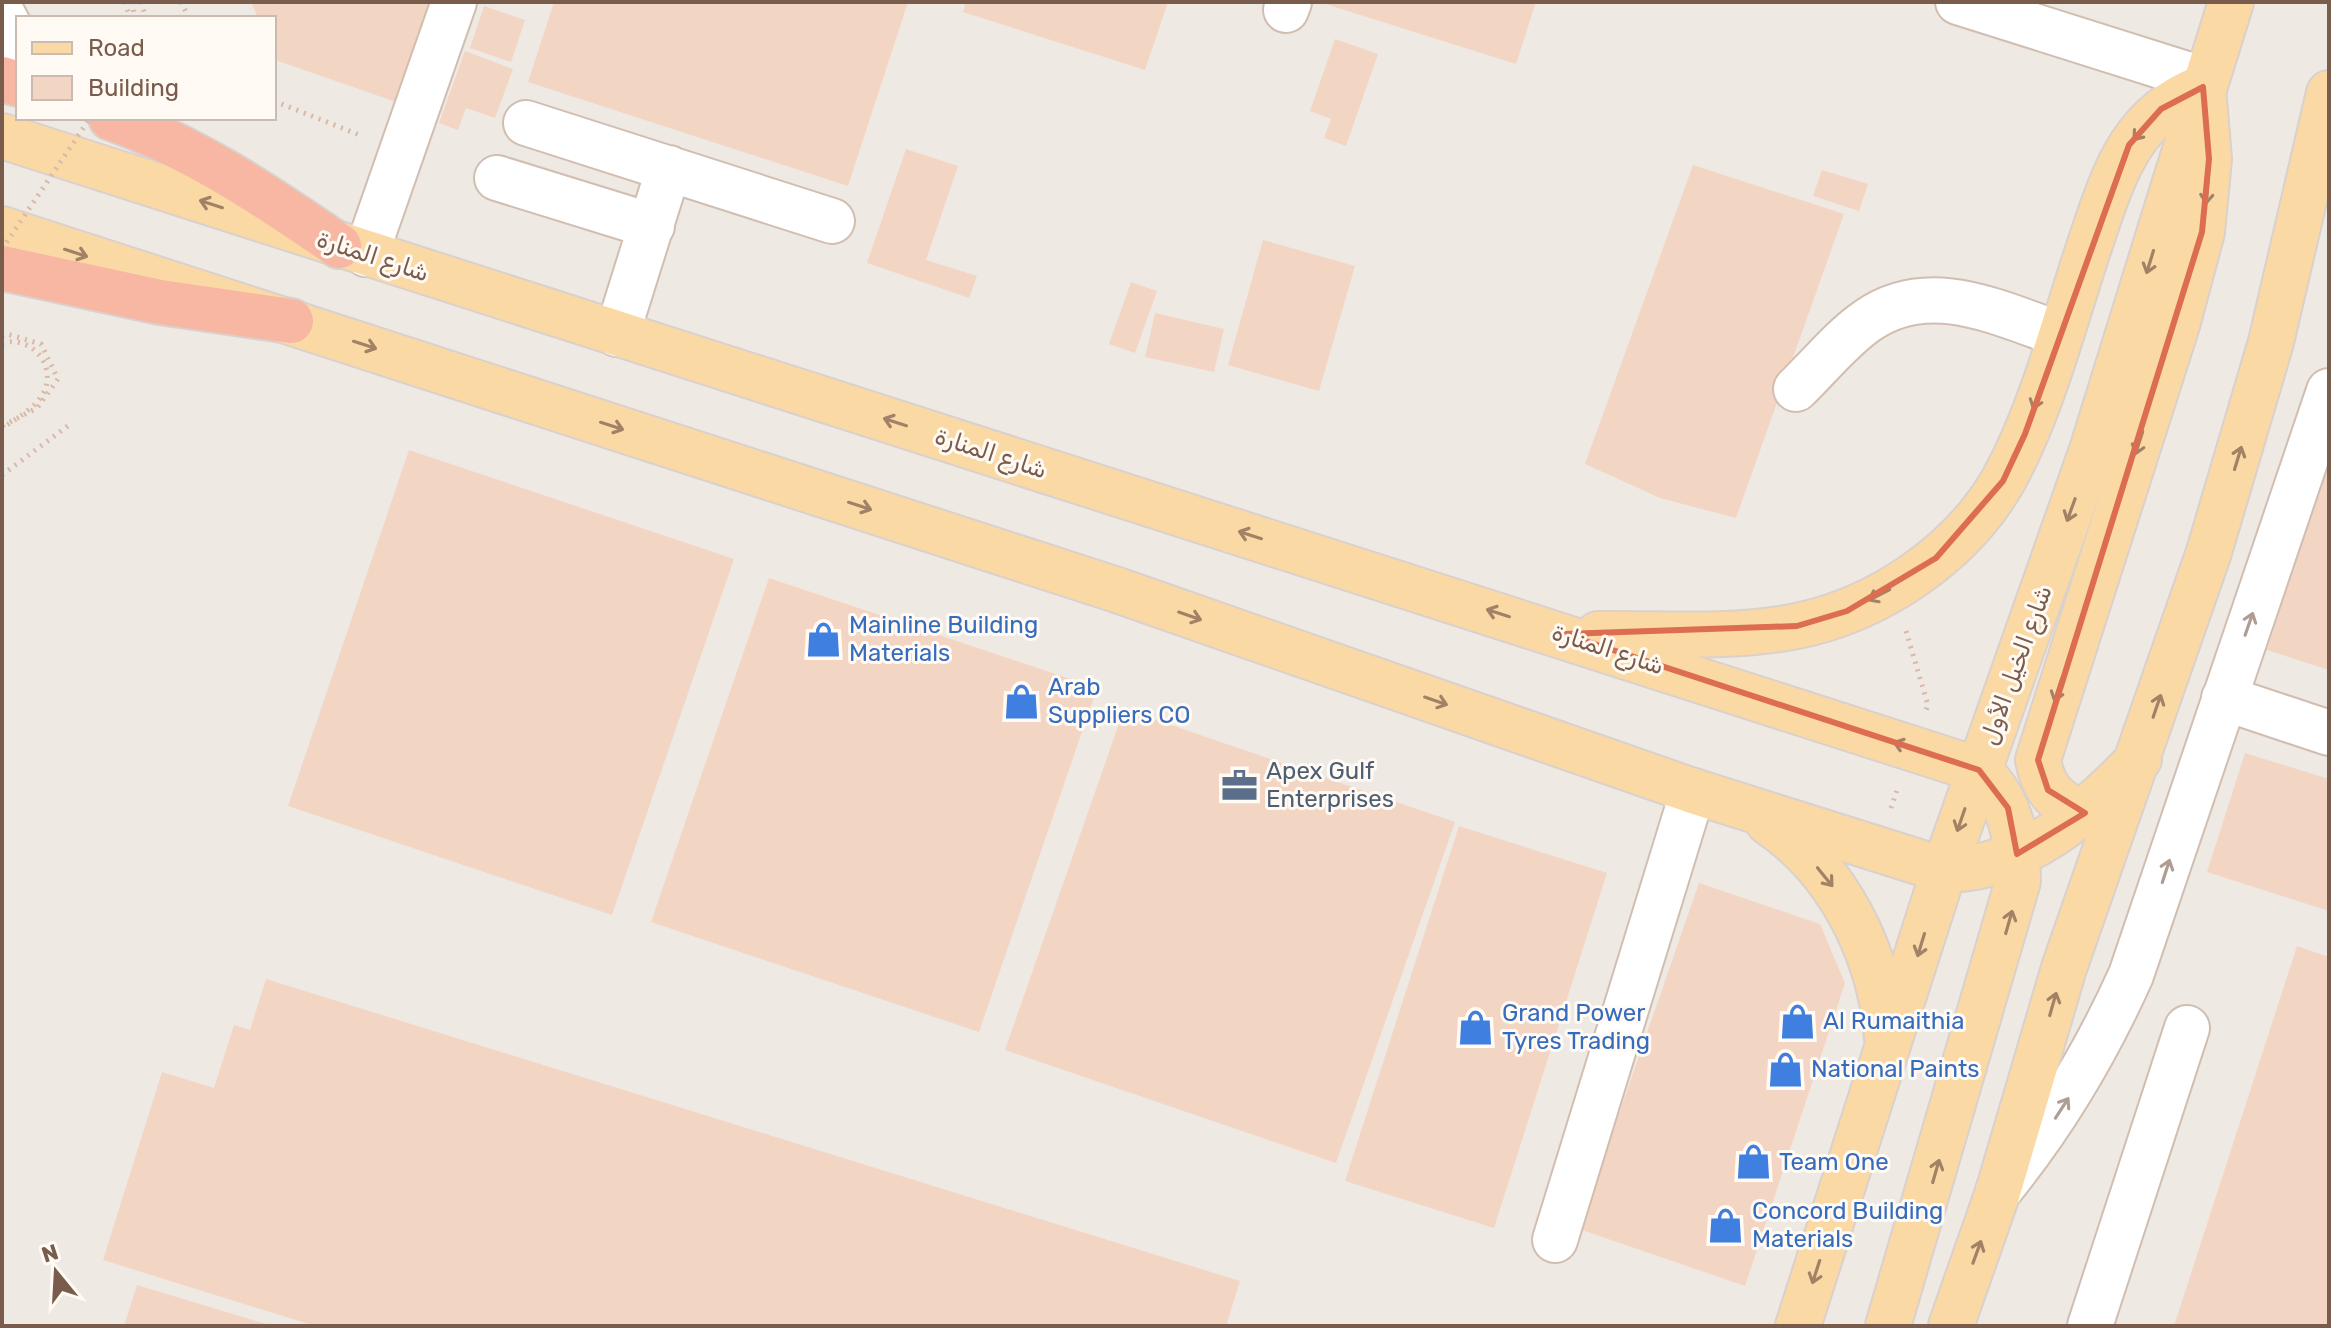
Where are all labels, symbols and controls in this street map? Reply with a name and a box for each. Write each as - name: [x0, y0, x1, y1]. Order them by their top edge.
- legend: [16, 16, 276, 120]
- text: Road: [88, 34, 145, 62]
- text: Building: [88, 74, 179, 102]
- one-way arrow: [2132, 120, 2150, 141]
- one-way arrow: [2199, 178, 2214, 205]
- one-way arrow: [199, 196, 224, 211]
- street label: شارع المنارة: [313, 225, 433, 289]
- one-way arrow: [63, 246, 89, 261]
- one-way arrow: [2142, 249, 2156, 274]
- one-way arrow: [352, 338, 378, 353]
- one-way arrow: [2029, 386, 2044, 411]
- one-way arrow: [883, 414, 908, 429]
- one-way arrow: [600, 419, 625, 434]
- street label: شارع المنارة: [931, 422, 1051, 486]
- one-way arrow: [2130, 430, 2145, 455]
- one-way arrow: [2231, 446, 2246, 472]
- one-way arrow: [2063, 497, 2077, 522]
- one-way arrow: [847, 500, 872, 515]
- one-way arrow: [1237, 526, 1262, 541]
- street label: شارع الخيل الأول: [1974, 582, 2060, 749]
- one-way arrow: [1868, 588, 1892, 603]
- one-way arrow: [1485, 605, 1510, 620]
- one-way arrow: [1178, 609, 1203, 624]
- place label: Mainline Building Materials: [849, 611, 1038, 667]
- one-way arrow: [2242, 612, 2257, 637]
- street label: شارع المنارة: [1548, 618, 1668, 682]
- shop icon: Mainline Building Materials: [804, 620, 842, 658]
- place label: Arab Suppliers CO: [1048, 673, 1191, 729]
- one-way arrow: [2050, 677, 2065, 702]
- shop icon: Arab Suppliers CO: [1003, 682, 1041, 720]
- one-way arrow: [2151, 694, 2166, 719]
- one-way arrow: [1423, 695, 1448, 710]
- one-way arrow: [1892, 738, 1918, 753]
- place label: Apex Gulf Enterprises: [1266, 757, 1394, 813]
- office icon: Apex Gulf Enterprises: [1221, 766, 1259, 804]
- one-way arrow: [1953, 808, 1968, 833]
- one-way arrow: [2160, 858, 2175, 883]
- one-way arrow: [1816, 866, 1833, 887]
- one-way arrow: [2002, 909, 2017, 935]
- one-way arrow: [1912, 932, 1927, 957]
- one-way arrow: [2047, 992, 2061, 1017]
- place label: Grand Power Tyres Trading: [1502, 999, 1650, 1055]
- shop icon: Al Rumaithia: [1778, 1002, 1816, 1040]
- place label: Al Rumaithia: [1823, 1007, 1964, 1035]
- shop icon: Grand Power Tyres Trading: [1457, 1008, 1495, 1046]
- shop icon: National Paints: [1766, 1050, 1804, 1088]
- place label: National Paints: [1811, 1055, 1980, 1083]
- one-way arrow: [2053, 1097, 2070, 1119]
- shop icon: Team One: [1734, 1143, 1772, 1181]
- place label: Team One: [1779, 1148, 1889, 1176]
- one-way arrow: [1929, 1159, 1944, 1185]
- place label: Concord Building Materials: [1752, 1197, 1943, 1253]
- shop icon: Concord Building Materials: [1707, 1206, 1745, 1244]
- north arrow: [16, 1232, 96, 1312]
- text: N: [38, 1238, 62, 1269]
- one-way arrow: [1971, 1241, 1985, 1265]
- one-way arrow: [1807, 1260, 1822, 1285]

